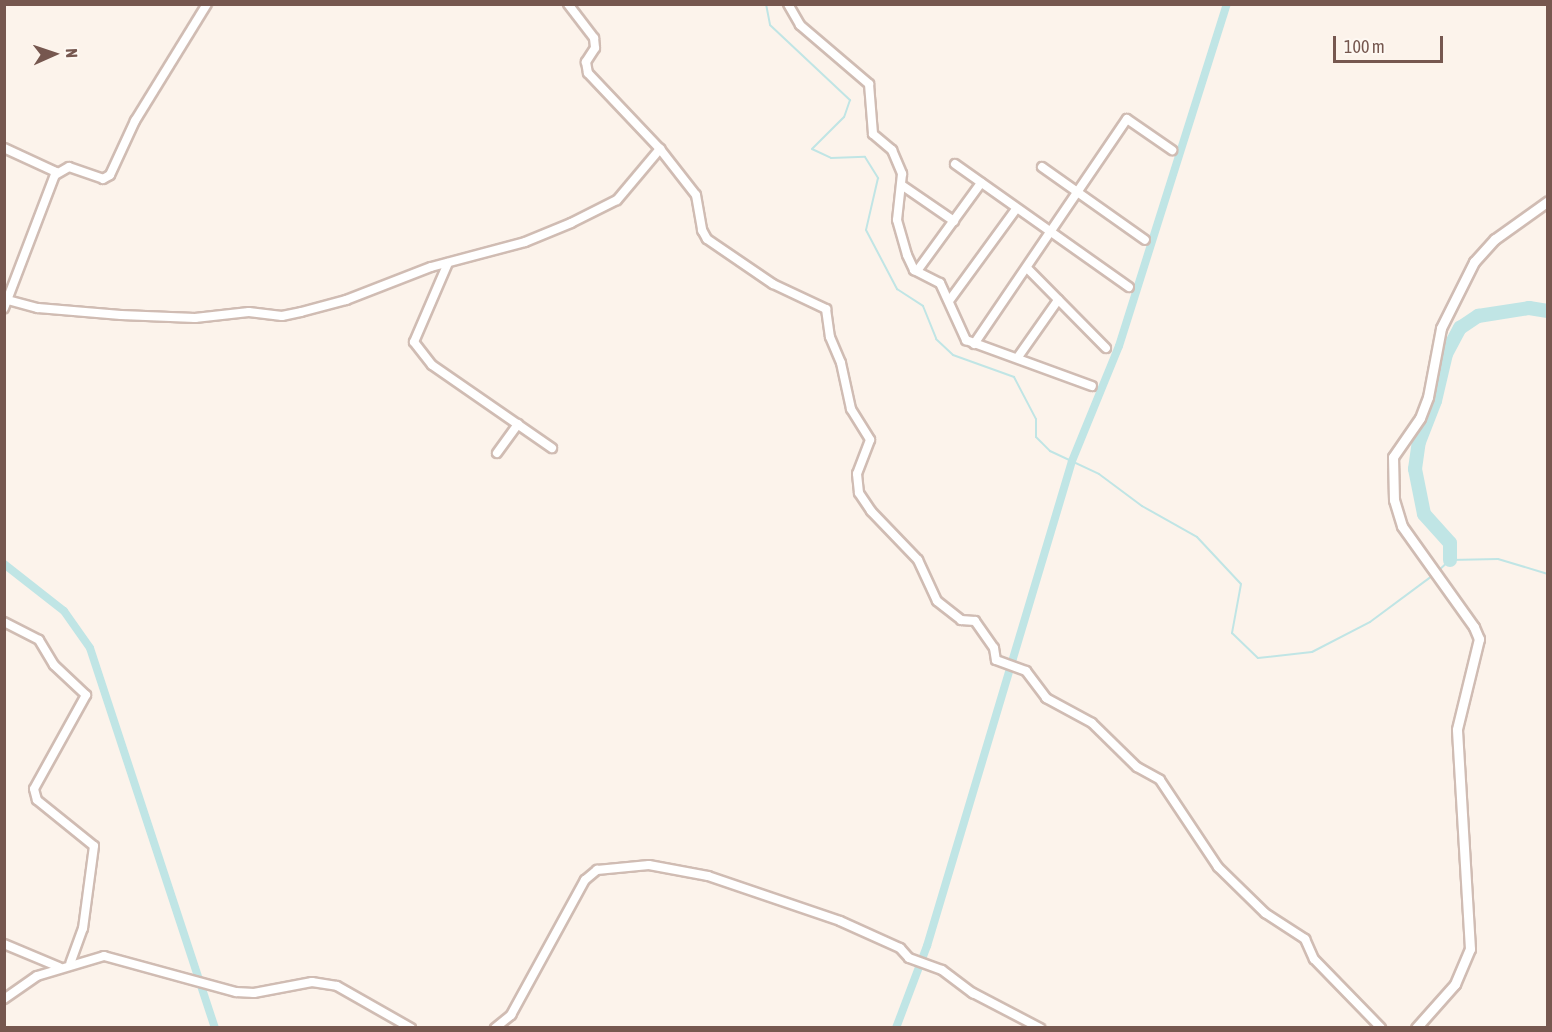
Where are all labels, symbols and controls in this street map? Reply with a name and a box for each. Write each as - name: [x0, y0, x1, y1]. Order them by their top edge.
- north arrow: [24, 24, 84, 84]
- scale bar: [1336, 24, 1446, 62]
- text: 100 m: [1344, 36, 1385, 57]
- text: N: [63, 48, 81, 58]

